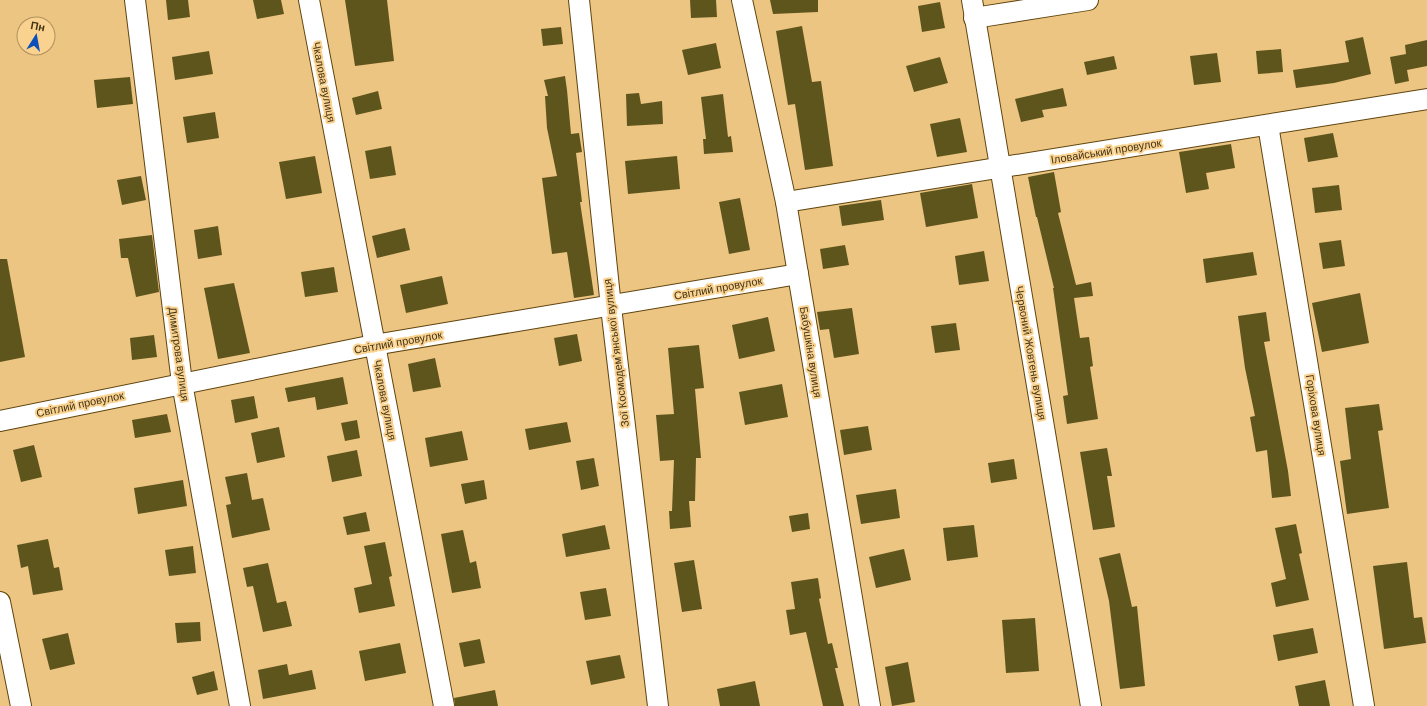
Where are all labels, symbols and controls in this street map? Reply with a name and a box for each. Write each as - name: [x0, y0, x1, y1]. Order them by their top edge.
- north arrow: [16, 16, 56, 56]
- text: Пн: [30, 19, 46, 33]
- street label: Чкалова вулиця: [310, 41, 338, 123]
- street label: Іловайський провулок: [1050, 136, 1162, 166]
- street label: Світлий провулок: [673, 274, 763, 302]
- street label: Зої Космодем’янської вулиця: [601, 278, 631, 428]
- street label: Червоний Жовтень вулиця: [1013, 285, 1049, 421]
- street label: Димитрова вулиця: [166, 306, 192, 402]
- street label: Бабушкіна вулиця: [798, 306, 824, 398]
- street label: Світлий провулок: [353, 328, 443, 356]
- street label: Чкалова вулиця: [371, 359, 399, 441]
- street label: Горіхова вулиця: [1304, 374, 1328, 456]
- street label: Світлий провулок: [35, 389, 125, 419]

